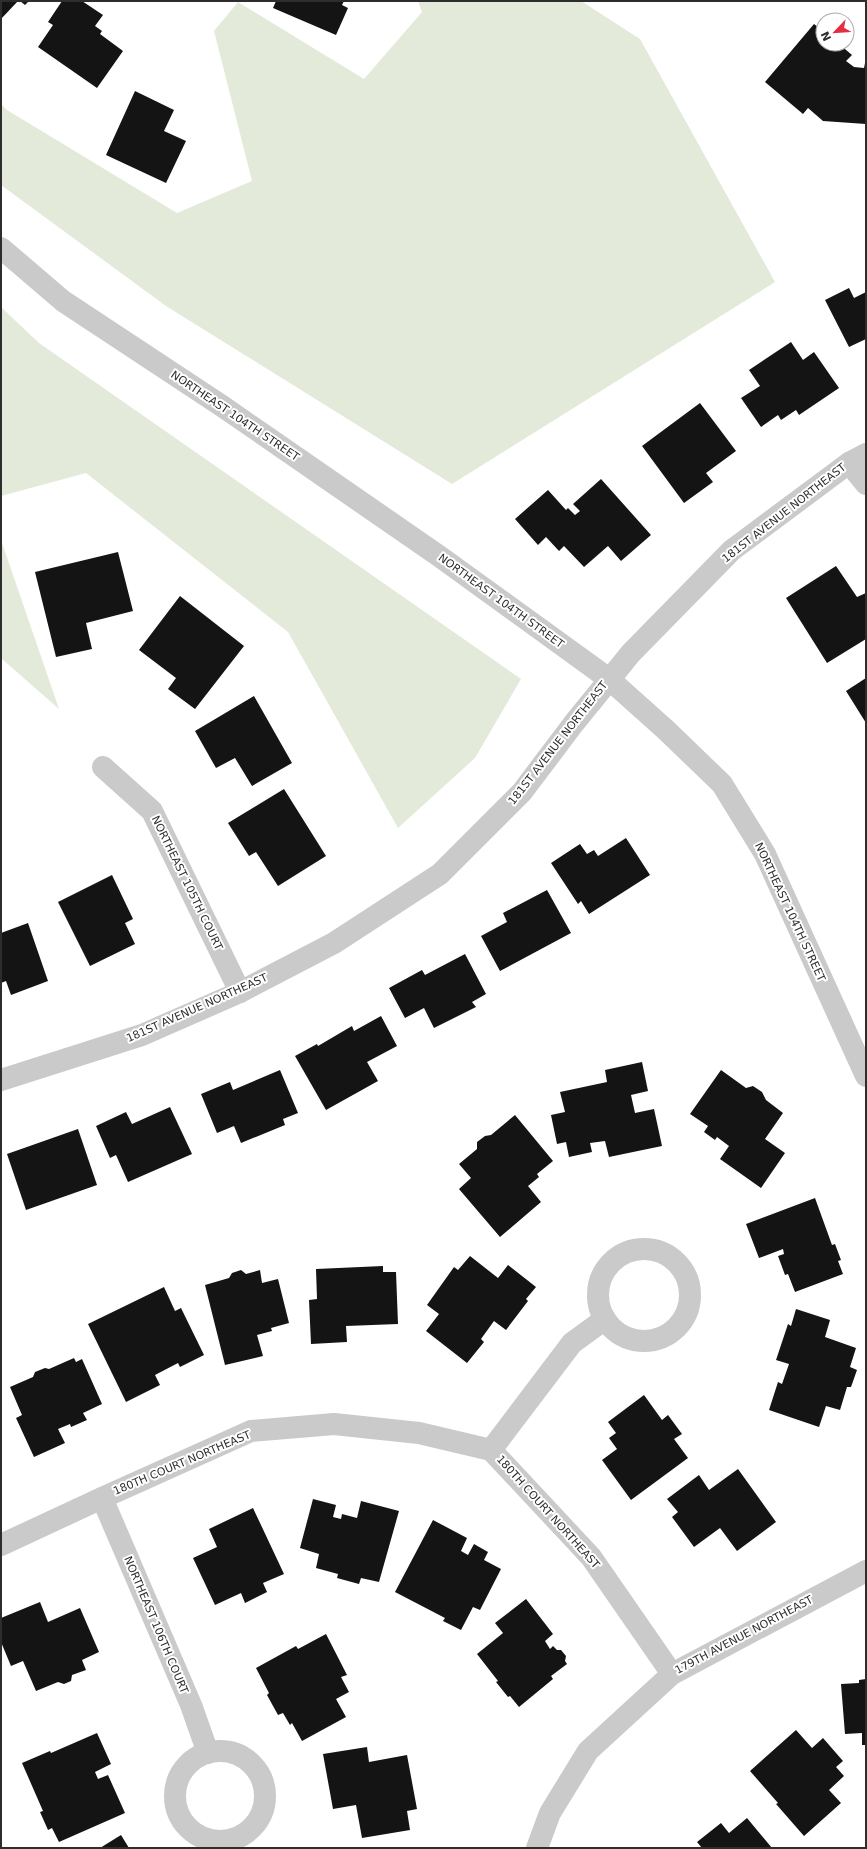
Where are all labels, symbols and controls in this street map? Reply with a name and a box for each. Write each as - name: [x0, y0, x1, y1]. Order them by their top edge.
- north arrow: [815, 12, 855, 52]
- text: N: [819, 29, 834, 43]
- street label: NORTHEAST 104TH STREET: [168, 368, 302, 464]
- street label: 181ST AVENUE NORTHEAST: [720, 461, 849, 565]
- street label: NORTHEAST 104TH STREET: [436, 551, 566, 651]
- street label: 181ST AVENUE NORTHEAST: [506, 678, 610, 807]
- street label: NORTHEAST 105TH COURT: [149, 814, 225, 953]
- street label: NORTHEAST 104TH STREET: [752, 840, 828, 984]
- street label: 181ST AVENUE NORTHEAST: [124, 971, 270, 1045]
- street label: 180TH COURT NORTHEAST: [111, 1428, 253, 1498]
- street label: 180TH COURT NORTHEAST: [494, 1453, 602, 1571]
- street label: NORTHEAST 106TH COURT: [121, 1554, 191, 1696]
- street label: 179TH AVENUE NORTHEAST: [673, 1593, 815, 1677]

